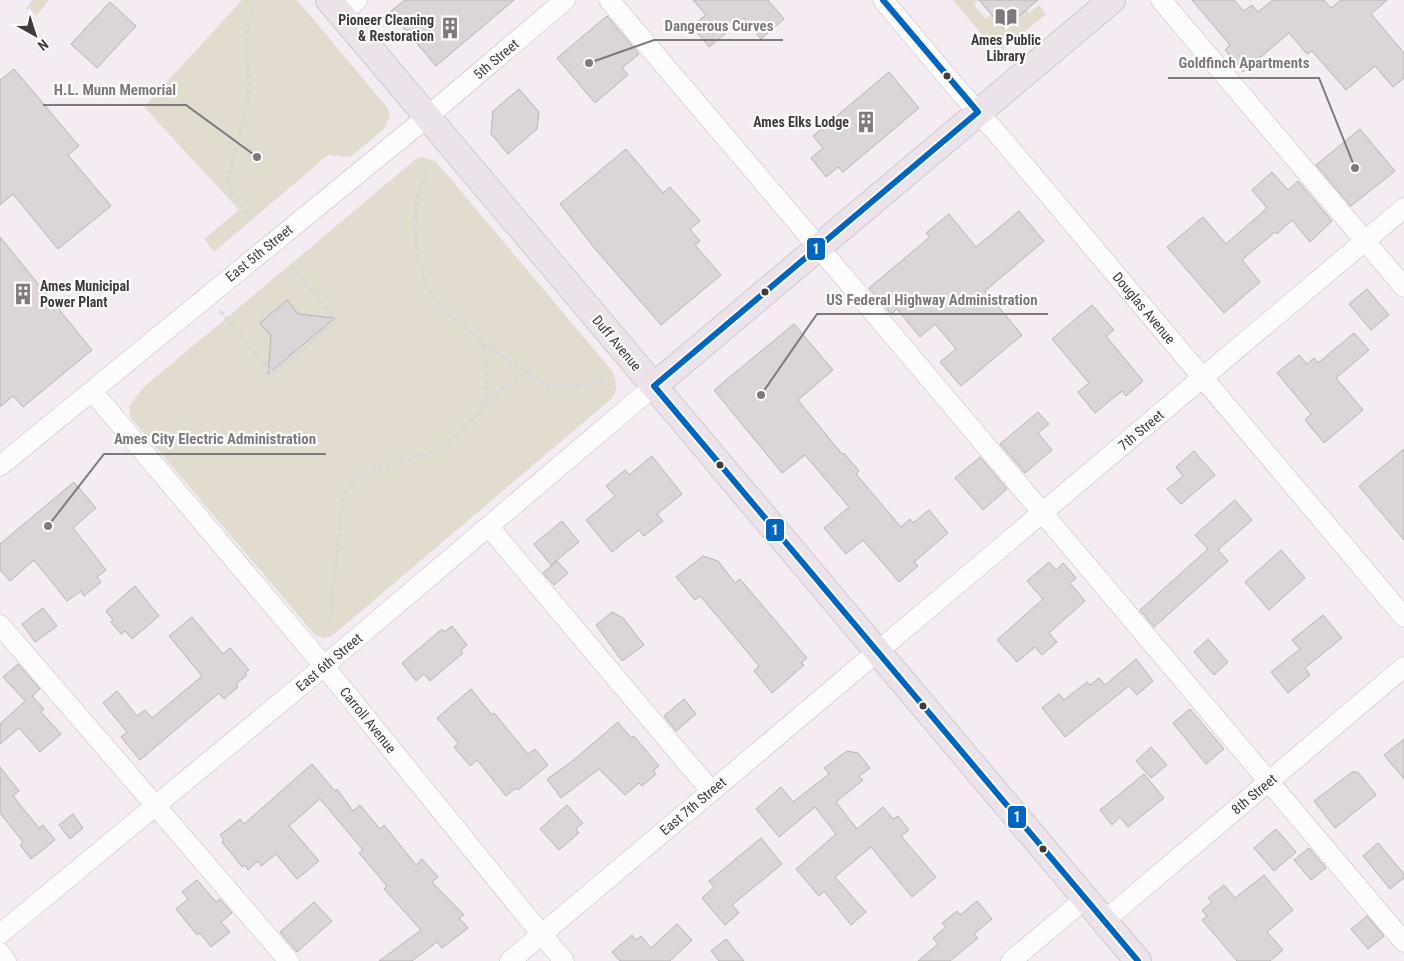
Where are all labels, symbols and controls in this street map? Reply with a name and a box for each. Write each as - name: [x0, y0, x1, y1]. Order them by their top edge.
- library icon: Ames Public Library: [993, 4, 1019, 30]
- north arrow: [10, 10, 60, 60]
- callout: Dangerous Curves: [654, 10, 783, 40]
- place label: Pioneer Cleaning & Restoration: [338, 12, 434, 44]
- building icon: Pioneer Cleaning & Restoration: [437, 15, 463, 41]
- text: Dangerous Curves: [664, 17, 774, 35]
- place label: Ames Public Library: [971, 32, 1042, 64]
- text: N: [35, 36, 52, 54]
- street label: 5th Street: [470, 36, 522, 82]
- callout: Goldfinch Apartments: [1168, 48, 1319, 78]
- text: Goldfinch Apartments: [1179, 54, 1310, 72]
- unlabelled marker: [942, 71, 952, 81]
- callout: H.L. Munn Memorial: [43, 75, 186, 105]
- text: H.L. Munn Memorial: [54, 81, 176, 99]
- building icon: Ames Elks Lodge: [853, 109, 879, 135]
- place label: Ames Elks Lodge: [753, 114, 849, 130]
- street label: East 5th Street: [222, 221, 296, 285]
- line badge: 1: [806, 237, 826, 261]
- text: 1: [812, 241, 820, 257]
- street label: Douglas Avenue: [1109, 269, 1179, 347]
- place label: Ames Municipal Power Plant: [40, 278, 130, 310]
- building icon: Ames Municipal Power Plant: [10, 281, 36, 307]
- callout: US Federal Highway Administration: [817, 284, 1048, 314]
- unlabelled marker: [760, 287, 770, 297]
- text: US Federal Highway Administration: [826, 291, 1038, 309]
- street label: Duff Avenue: [589, 312, 645, 374]
- street label: 7th Street: [1115, 407, 1167, 453]
- callout: Ames City Electric Administration: [104, 424, 326, 454]
- text: Ames City Electric Administration: [114, 430, 316, 448]
- unlabelled marker: [715, 460, 725, 470]
- line badge: 1: [765, 518, 785, 542]
- text: 1: [771, 522, 779, 538]
- street label: East 6th Street: [293, 630, 365, 694]
- street label: Carroll Avenue: [337, 684, 400, 756]
- unlabelled marker: [918, 701, 928, 711]
- street label: 8th Street: [1228, 771, 1280, 817]
- street label: East 7th Street: [657, 774, 729, 838]
- line badge: 1: [1007, 805, 1027, 829]
- text: 1: [1013, 809, 1021, 825]
- unlabelled marker: [1038, 844, 1048, 854]

